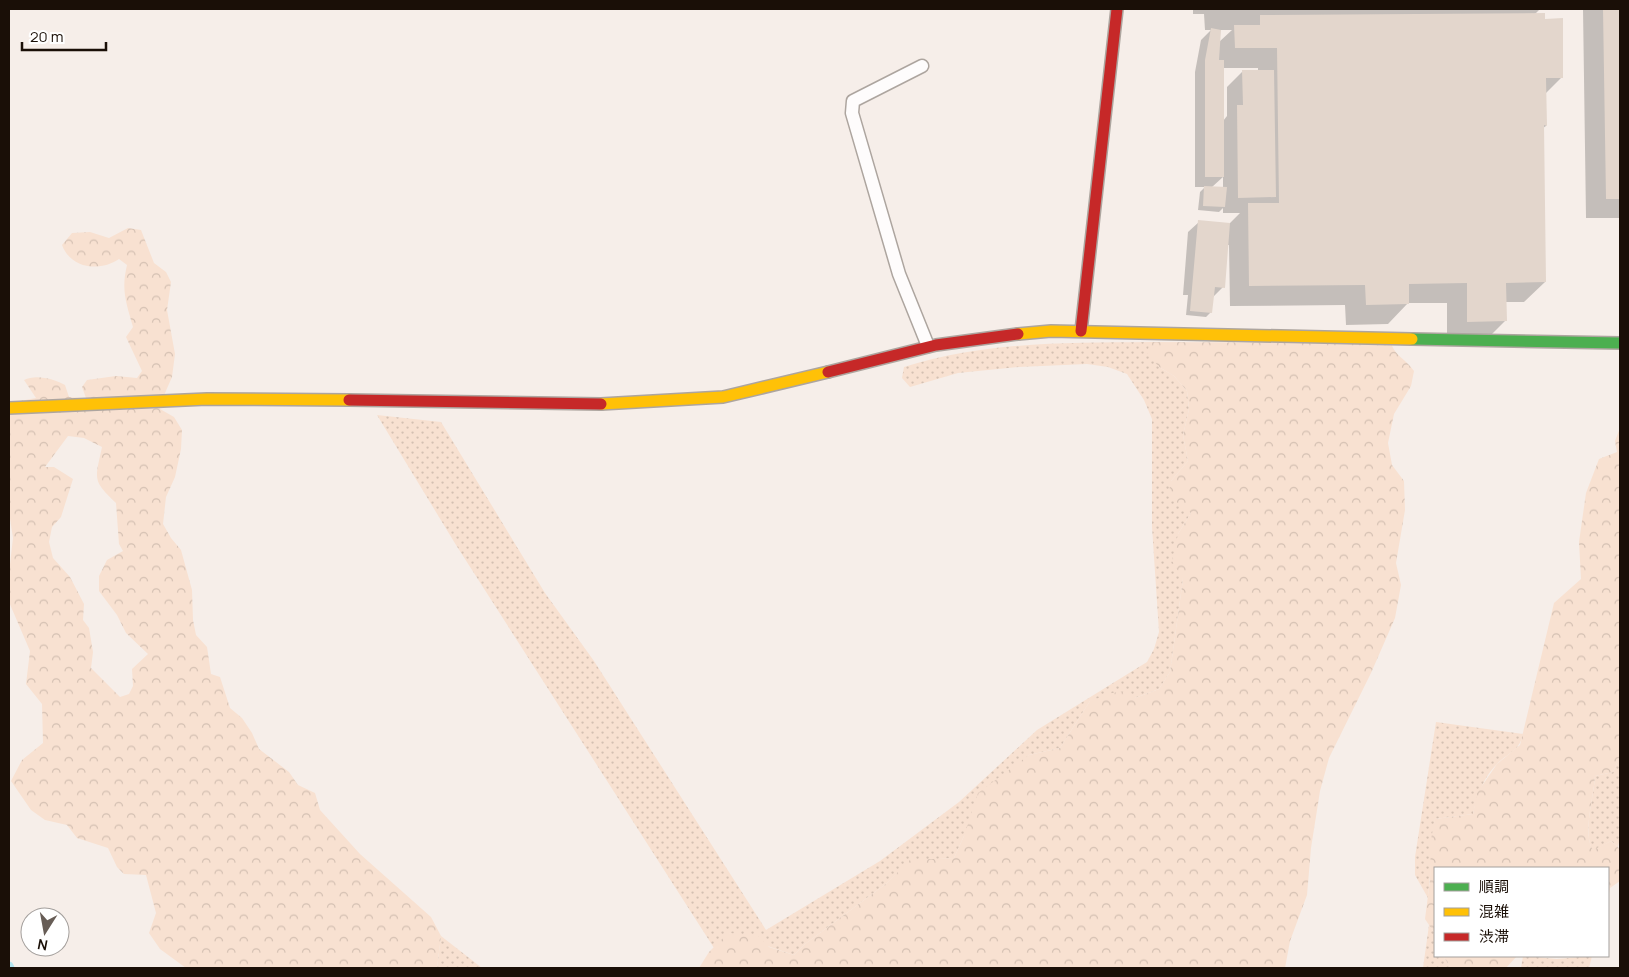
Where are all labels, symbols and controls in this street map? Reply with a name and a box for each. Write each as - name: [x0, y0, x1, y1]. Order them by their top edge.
- scale bar: [22, 20, 106, 52]
- text: 20 m: [30, 26, 63, 47]
- legend: [1434, 867, 1609, 957]
- text: 順調: [1479, 876, 1509, 897]
- text: 混雑: [1479, 901, 1509, 922]
- north arrow: [20, 907, 70, 957]
- text: 渋滞: [1479, 926, 1509, 947]
- text: N: [36, 935, 49, 956]

